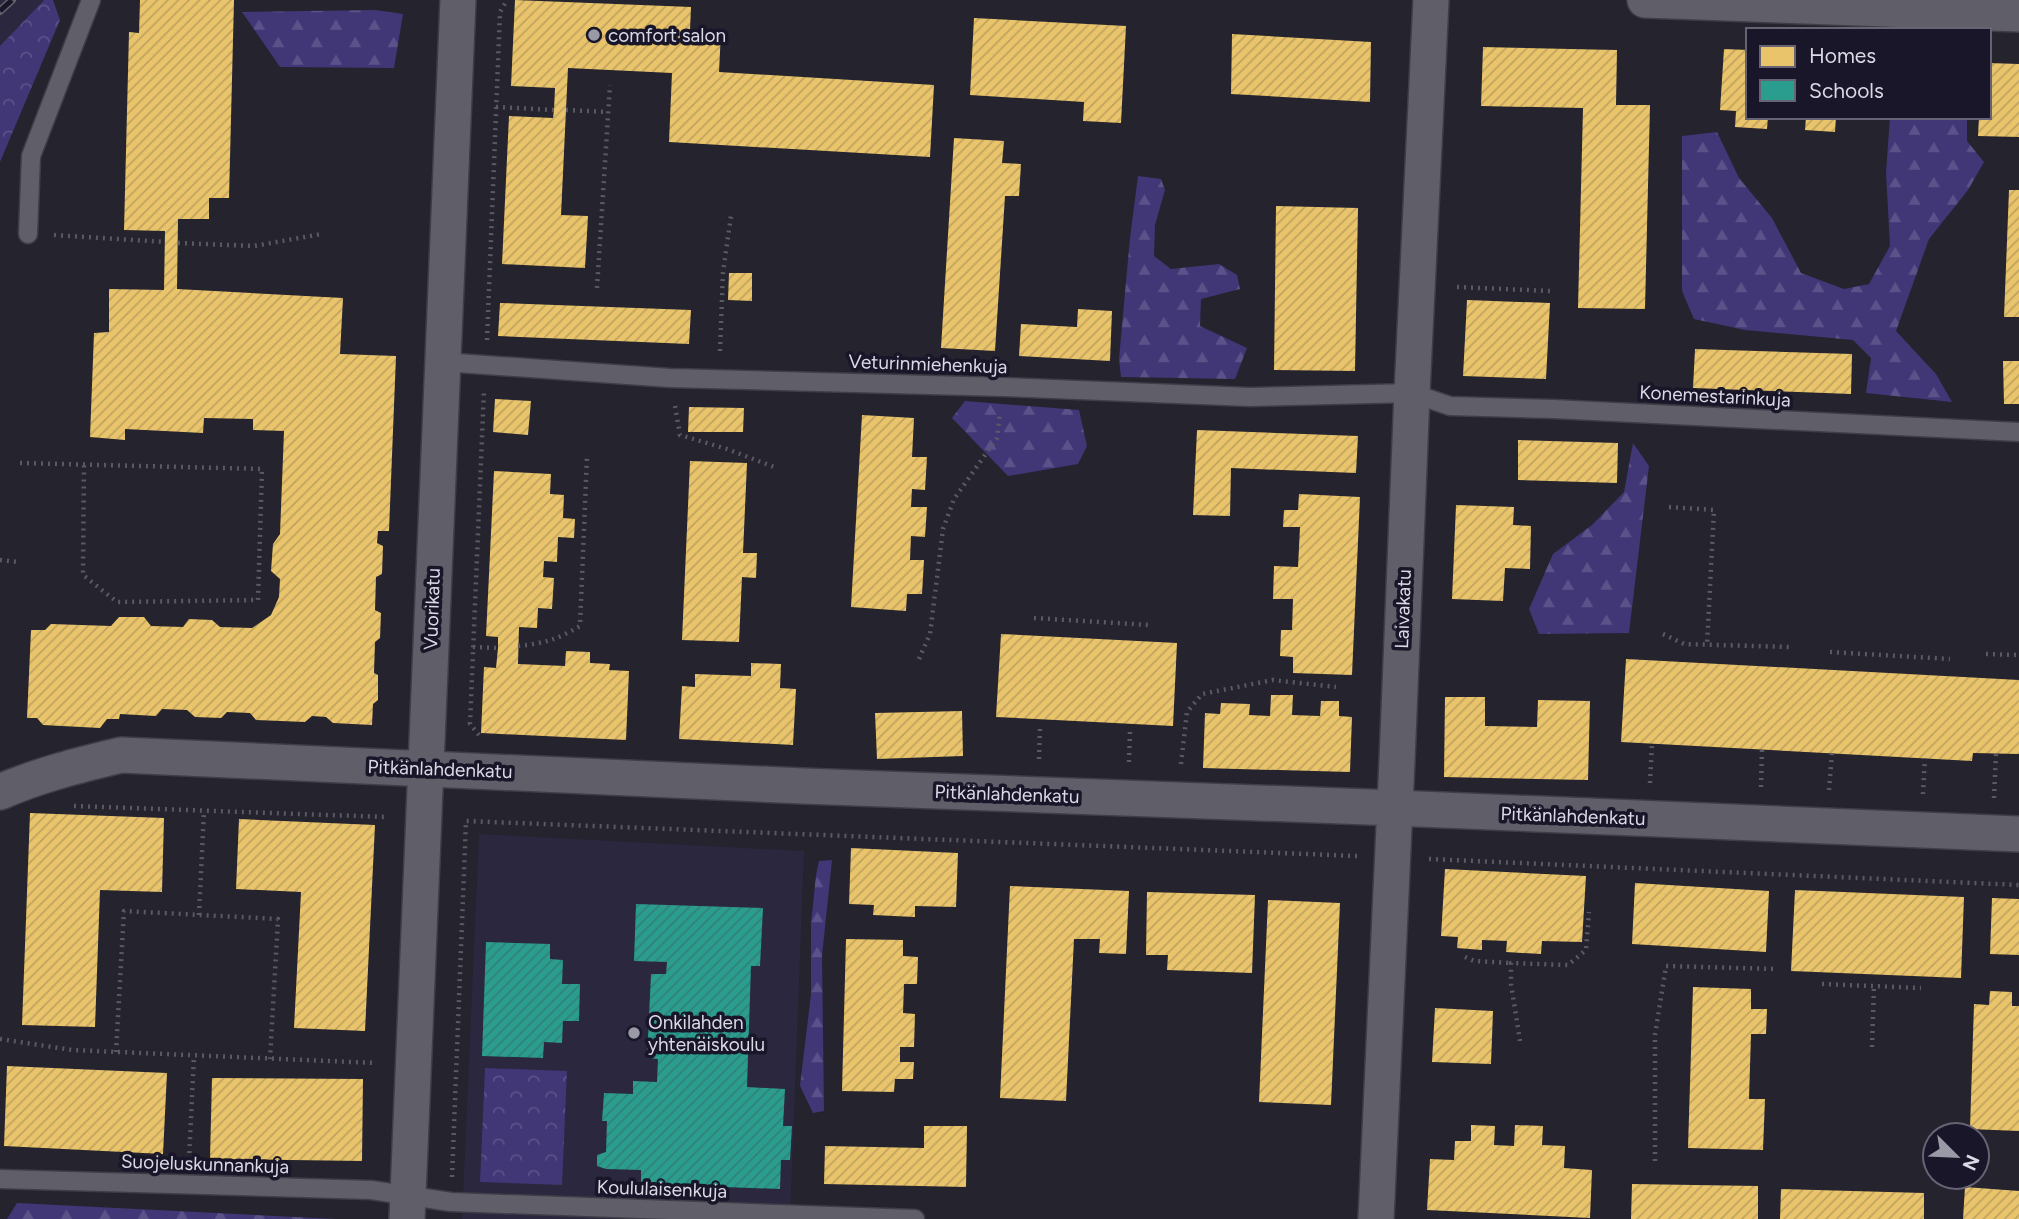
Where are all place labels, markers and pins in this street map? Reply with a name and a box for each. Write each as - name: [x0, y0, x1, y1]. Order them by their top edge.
- place label: comfort salon: [608, 24, 726, 47]
- marker: comfort salon: [586, 27, 602, 43]
- place label: Onkilahden yhtenäiskoulu: [648, 1011, 765, 1056]
- marker: Onkilahden yhtenäiskoulu: [626, 1025, 642, 1041]

